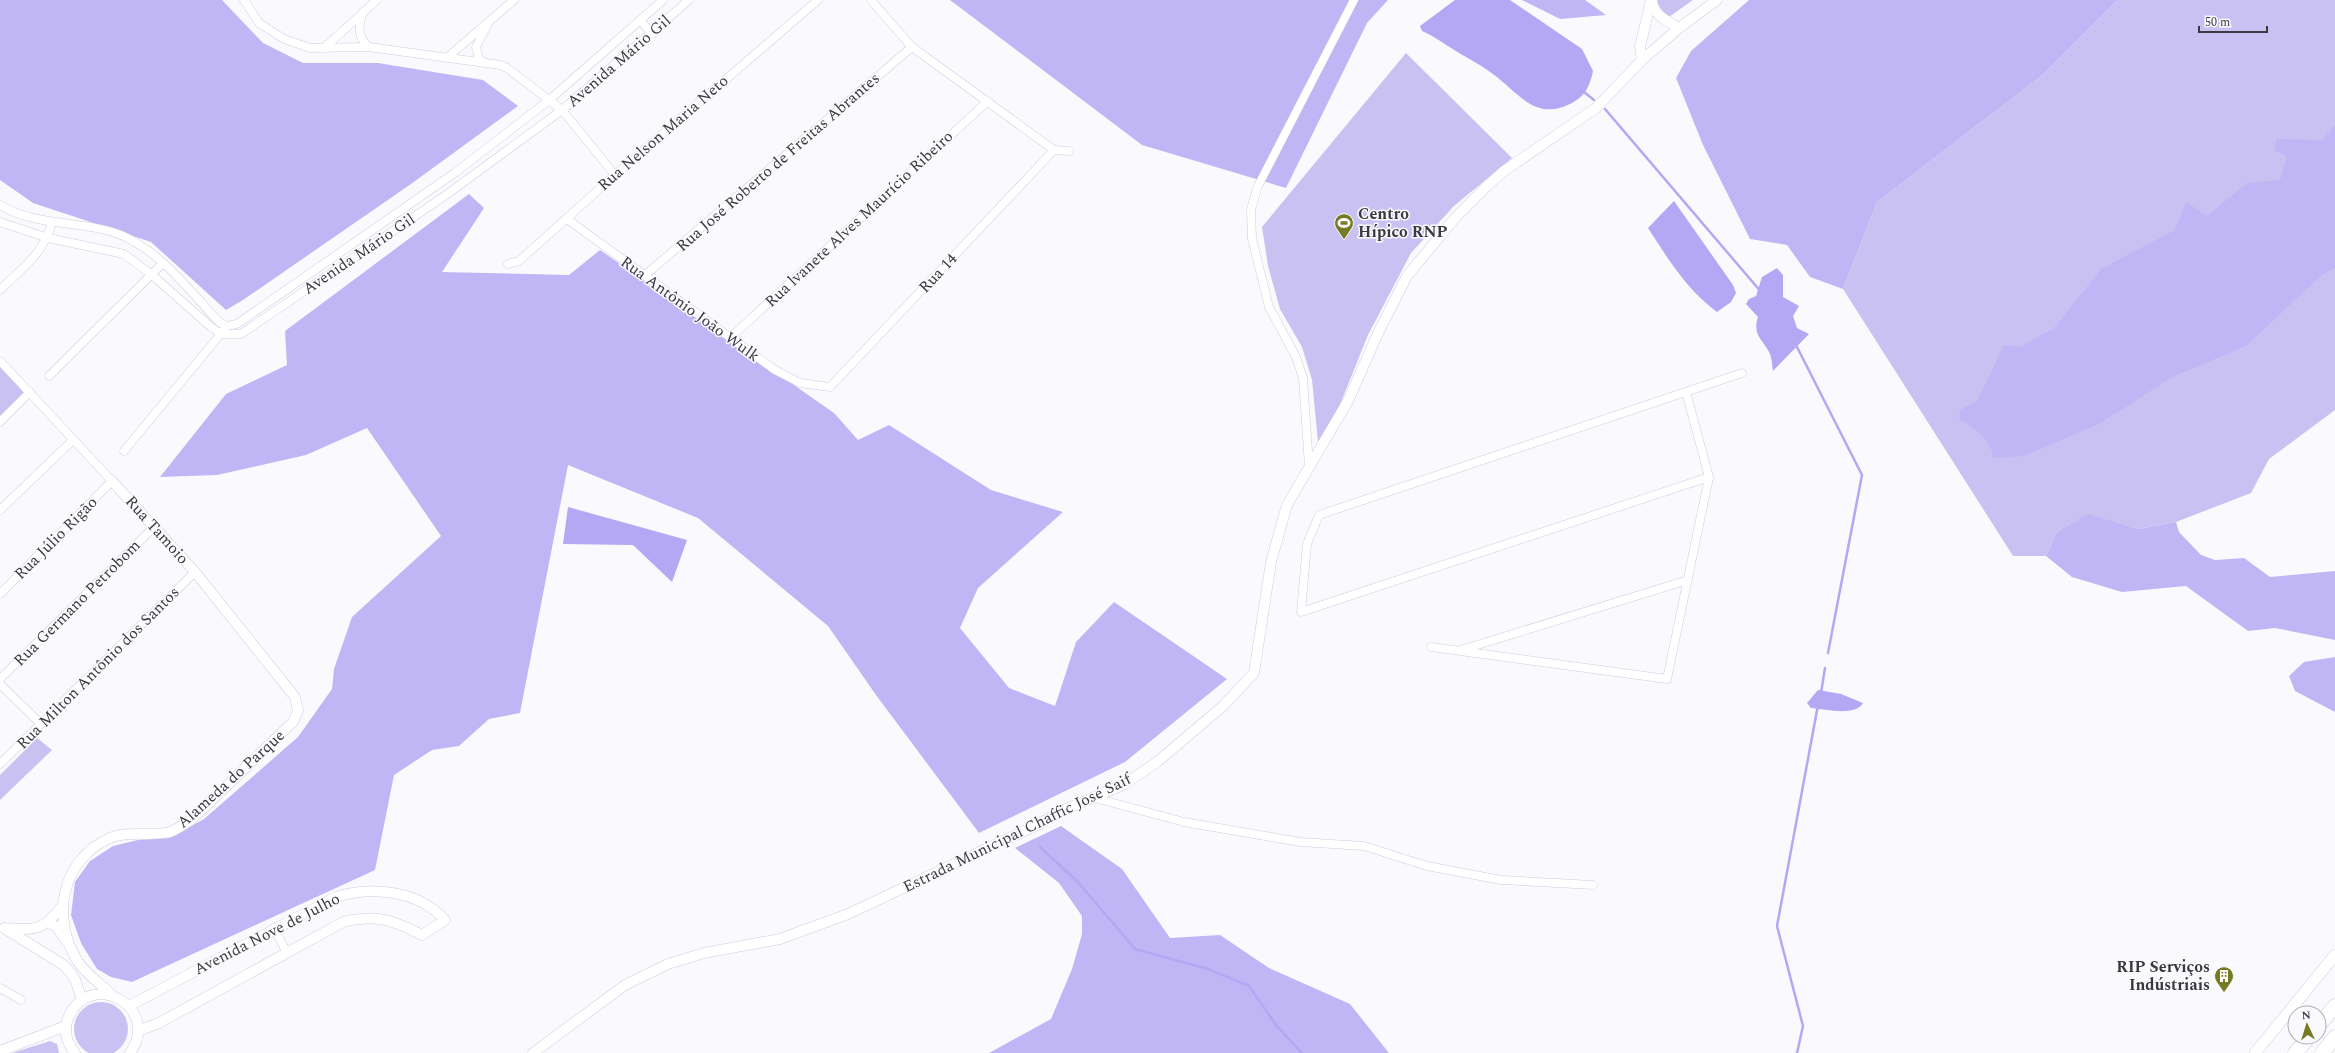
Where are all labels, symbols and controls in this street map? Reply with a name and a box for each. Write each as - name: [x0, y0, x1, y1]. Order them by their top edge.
- scale bar: [2199, 8, 2267, 34]
- street label: Avenida Mário Gil: [562, 9, 676, 113]
- text: 50 m: [2205, 13, 2230, 32]
- street label: Rua José Roberto de Freitas Abrantes: [671, 67, 885, 257]
- street label: Rua Nelson Maria Neto: [592, 69, 734, 197]
- street label: Rua lvanete Alves Maurício Ribeiro: [759, 125, 959, 313]
- place label: Centro Hípico RNP: [1358, 202, 1447, 244]
- street label: Avenida Mário Gil: [298, 207, 420, 301]
- sports icon: Centro Hípico RNP: [1333, 212, 1355, 240]
- street label: Rua 14: [913, 247, 963, 299]
- street label: Rua Antônio João Wulk: [615, 250, 765, 368]
- street label: Rua Tamoio: [120, 490, 194, 570]
- street label: Rua Júlio Rigão: [9, 491, 103, 585]
- street label: Rua Germano Petrobom: [8, 534, 146, 672]
- street label: Rua Milton Antônio dos Santos: [11, 581, 185, 755]
- street label: Alameda do Parque: [172, 724, 290, 834]
- street label: Estrada Municipal Chaffic José Saif: [899, 766, 1137, 899]
- street label: Avenida Nove de Julho: [190, 887, 344, 981]
- place label: RIP Serviços Indústriais: [2116, 955, 2210, 997]
- building icon: RIP Serviços Indústriais: [2213, 965, 2235, 993]
- north arrow: [2287, 1005, 2327, 1045]
- text: N: [2301, 1007, 2311, 1024]

